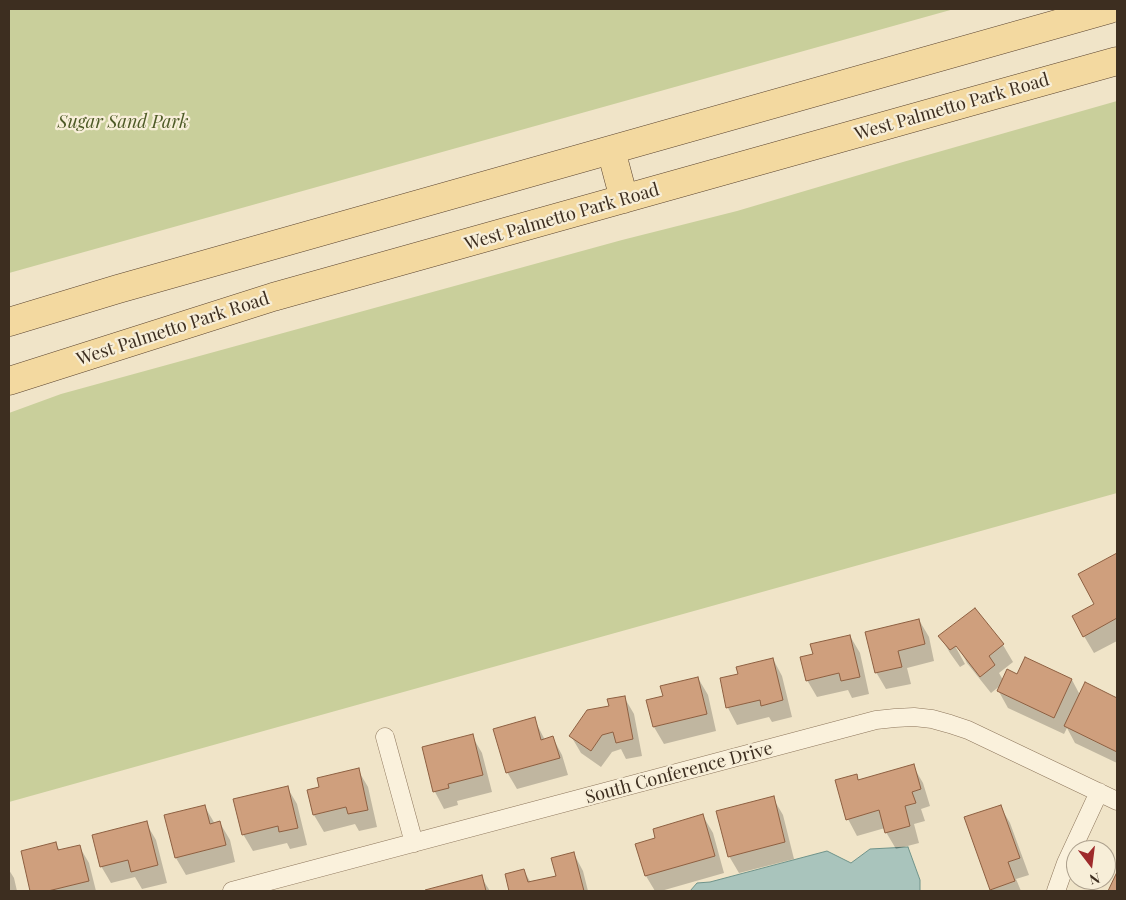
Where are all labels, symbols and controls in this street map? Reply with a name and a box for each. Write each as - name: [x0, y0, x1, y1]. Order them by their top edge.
- street label: West Palmetto Park Road: [852, 69, 1052, 145]
- park label: Sugar Sand Park: [58, 111, 188, 133]
- street label: West Palmetto Park Road: [462, 179, 662, 255]
- street label: West Palmetto Park Road: [74, 288, 272, 370]
- street label: South Conference Drive: [583, 738, 775, 808]
- north arrow: [1066, 840, 1116, 890]
- text: N: [1087, 869, 1102, 889]

